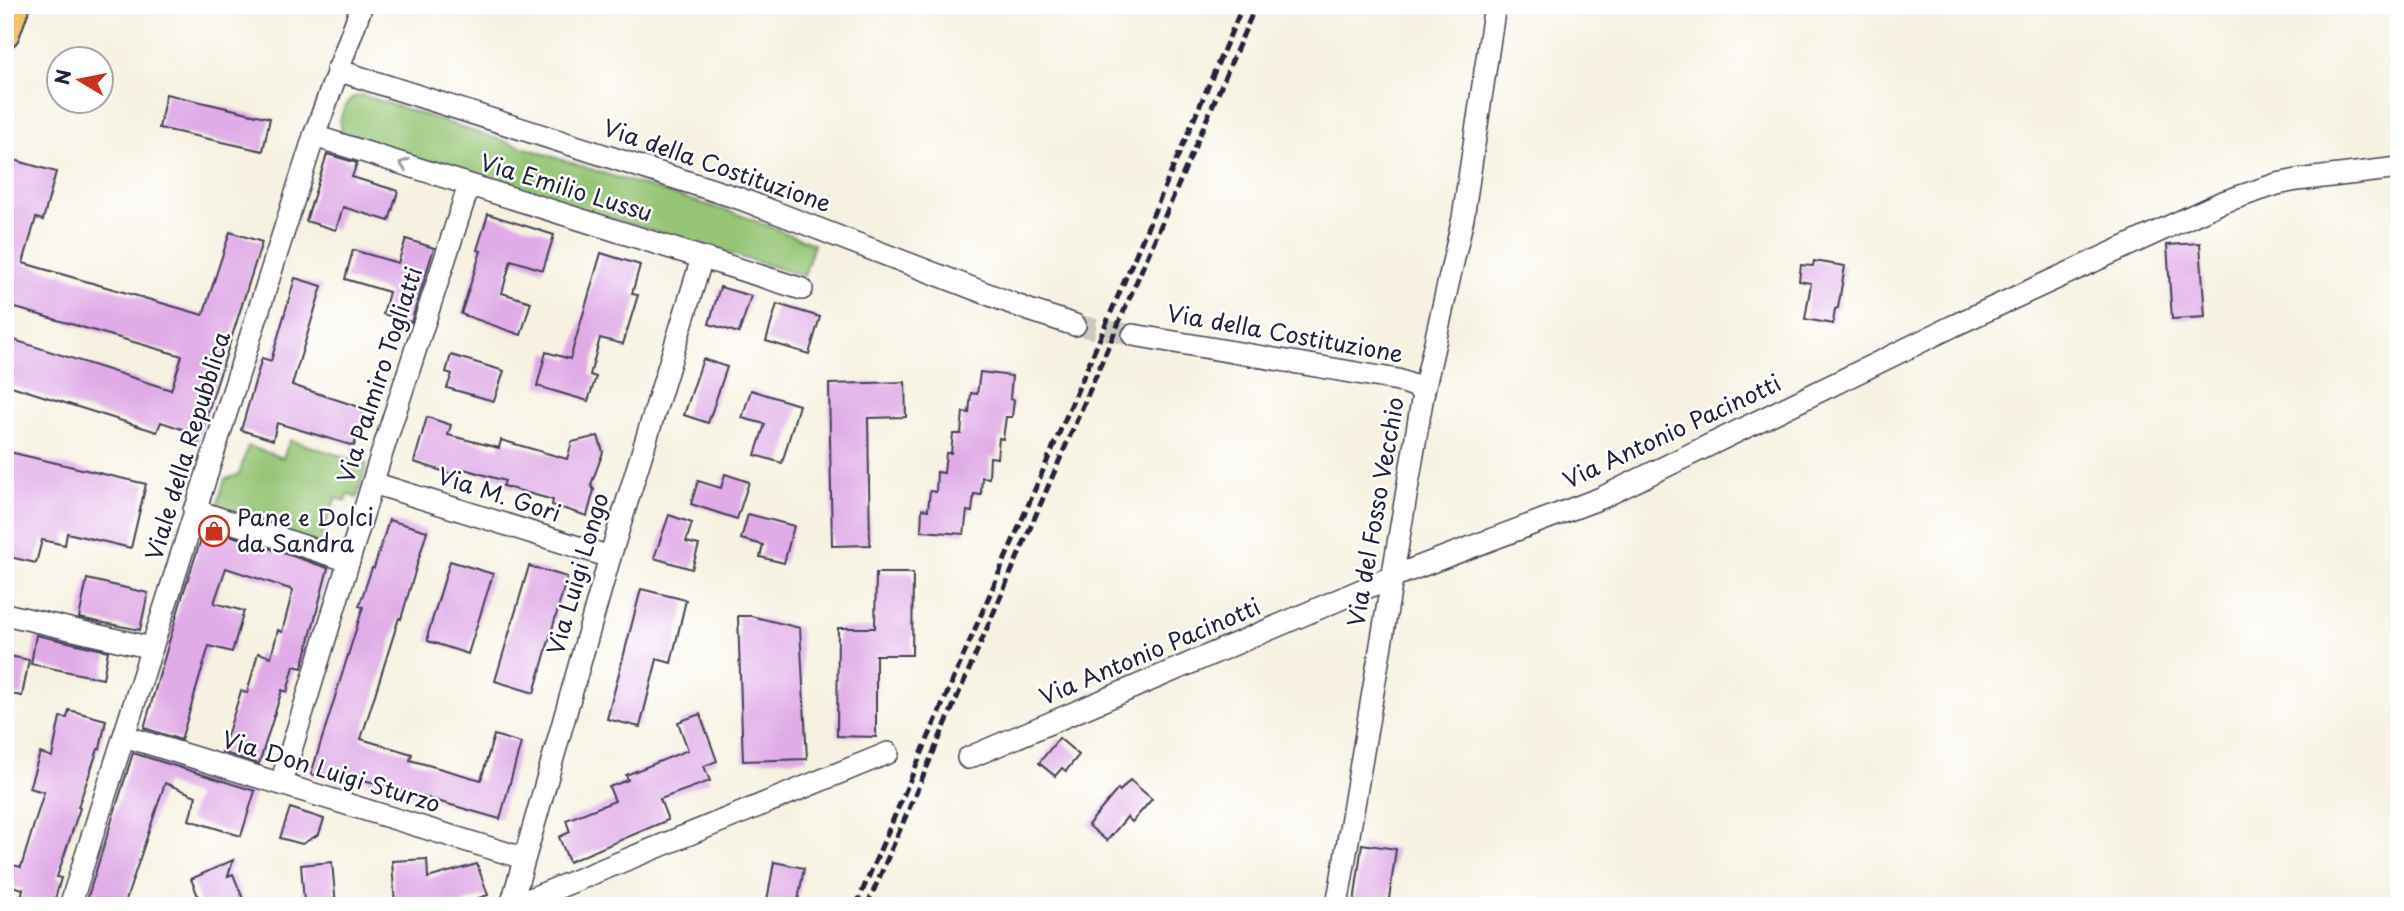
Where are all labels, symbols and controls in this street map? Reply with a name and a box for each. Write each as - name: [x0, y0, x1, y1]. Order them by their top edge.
- north arrow: [46, 46, 116, 116]
- text: N: [47, 67, 77, 87]
- street label: Via della Costituzione: [599, 109, 836, 220]
- street label: Via Emilio Lussu: [476, 144, 657, 229]
- one-way arrow: [398, 158, 410, 172]
- street label: Via Palmiro Togliatti: [327, 262, 430, 487]
- street label: Via della Costituzione: [1164, 294, 1406, 371]
- street label: Viale della Repubblica: [135, 326, 238, 564]
- street label: Via Antonio Pacinotti: [1557, 365, 1786, 497]
- street label: Via del Fosso Vecchio: [1337, 394, 1412, 629]
- street label: Via M. Gori: [433, 457, 566, 530]
- street label: Via Luigi Longo: [537, 488, 616, 659]
- place label: Pane e Dolci da Sandra: [237, 499, 374, 560]
- shop icon: Pane e Dolci da Sandra: [197, 514, 231, 548]
- street label: Via Antonio Pacinotti: [1033, 588, 1265, 713]
- street label: Via Don Luigi Sturzo: [218, 721, 445, 820]

